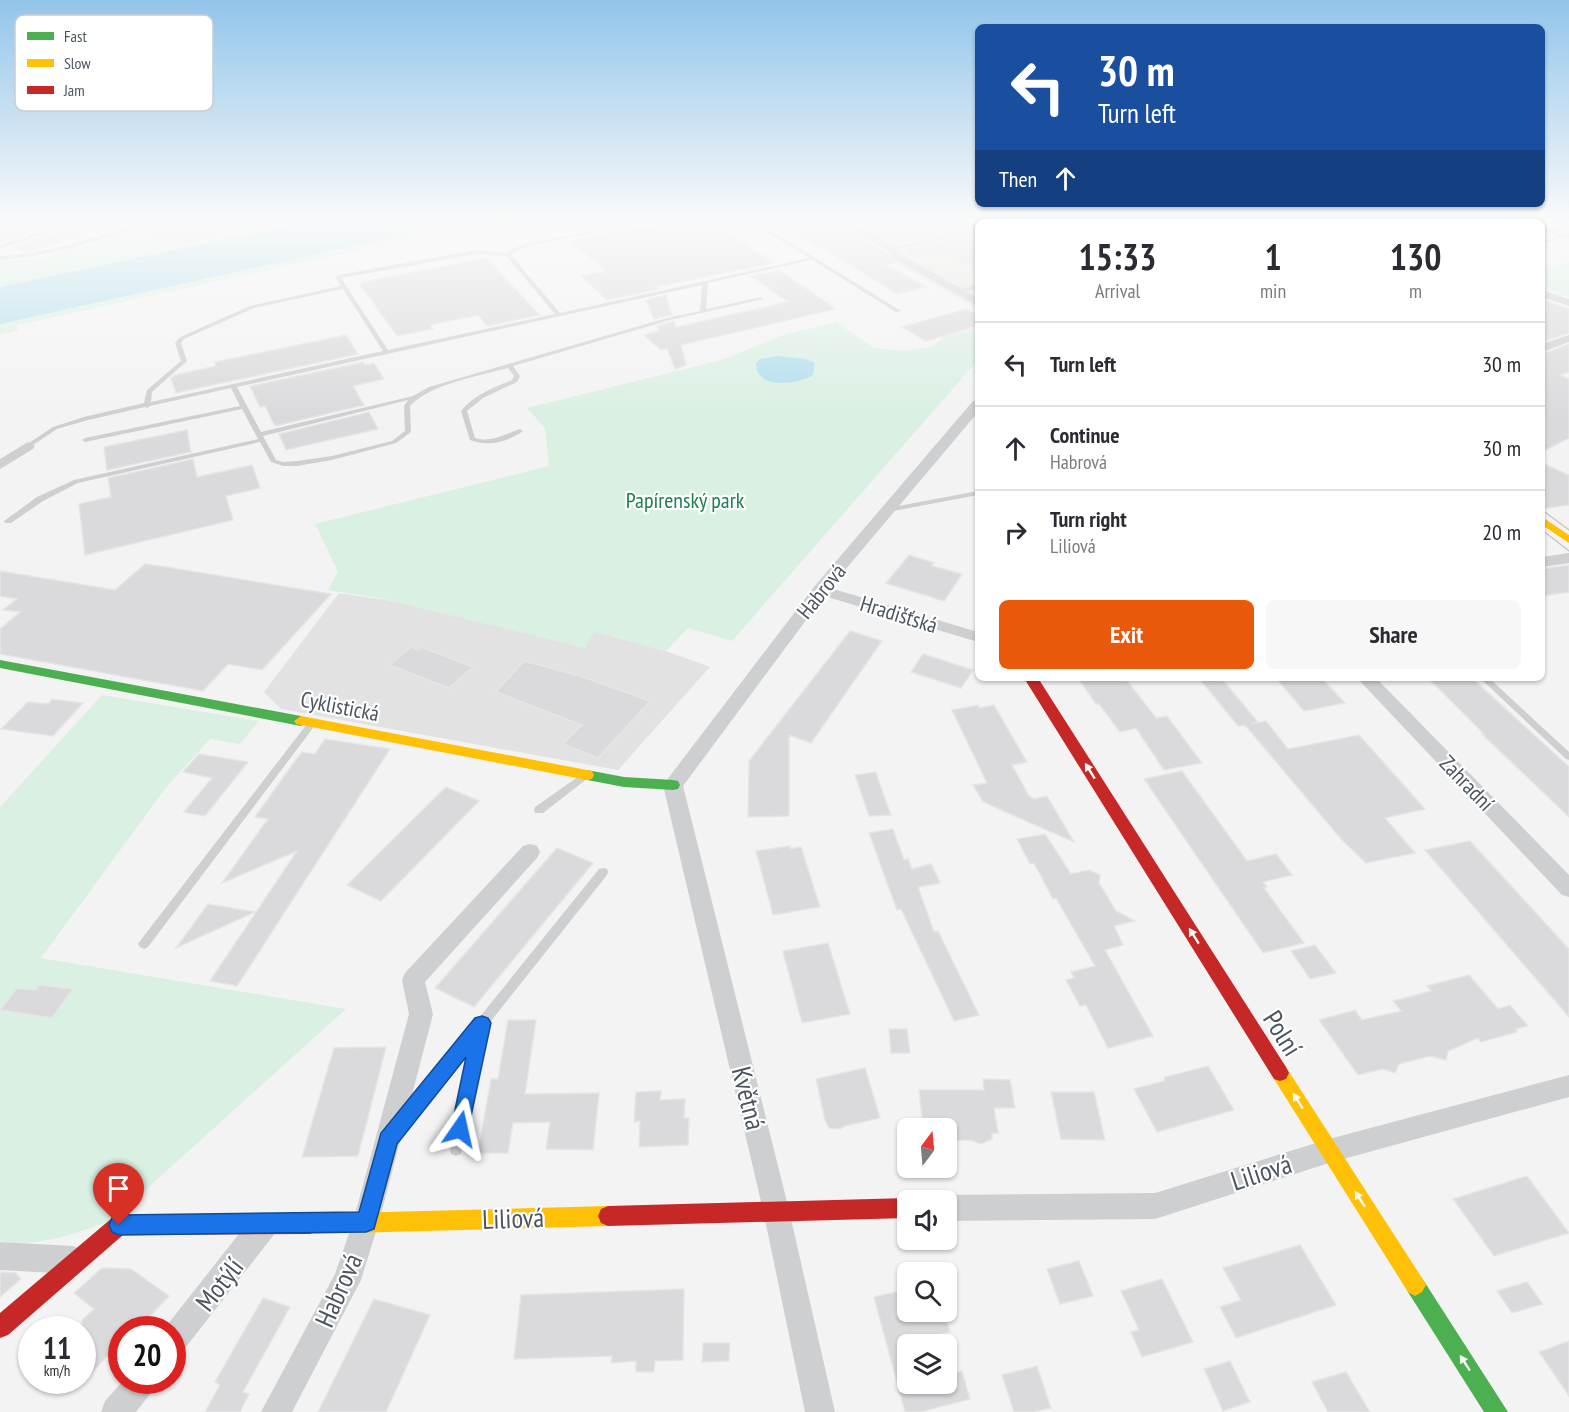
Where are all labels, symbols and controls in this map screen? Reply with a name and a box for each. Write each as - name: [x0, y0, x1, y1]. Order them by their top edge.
- legend: [15, 15, 213, 111]
- text: Fast: [64, 26, 87, 46]
- text: 30 m: [1098, 43, 1175, 98]
- icon: left: [999, 48, 1077, 126]
- text: Slow: [64, 53, 91, 73]
- text: Jam: [63, 80, 85, 100]
- text: Turn left: [1098, 96, 1176, 130]
- icon: ahead: [1049, 162, 1082, 195]
- text: Then: [999, 165, 1037, 193]
- text: 15:33: [1079, 233, 1156, 280]
- text: 1: [1264, 233, 1282, 280]
- text: 130: [1390, 233, 1441, 280]
- text: Arrival: [1095, 278, 1140, 304]
- text: min: [1260, 278, 1286, 304]
- text: m: [1409, 278, 1422, 304]
- icon: left: [999, 348, 1032, 381]
- text: Turn left: [1050, 350, 1116, 378]
- text: 30 m: [1482, 350, 1521, 378]
- text: Continue: [1050, 421, 1120, 449]
- icon: ahead: [999, 432, 1032, 465]
- text: 30 m: [1482, 434, 1521, 462]
- text: Habrová: [1050, 449, 1107, 475]
- park label: Papírenský park: [626, 486, 745, 514]
- text: Turn right: [1050, 505, 1127, 533]
- icon: right: [999, 516, 1032, 549]
- text: 20 m: [1482, 518, 1521, 546]
- text: Liliová: [1050, 533, 1096, 559]
- street label: Habrová: [790, 558, 852, 624]
- street label: Hradišťská: [857, 589, 941, 639]
- button: Exit: [999, 600, 1254, 669]
- button: Share: [1266, 600, 1521, 669]
- street label: Cyklistická: [298, 685, 382, 727]
- street label: Zahradní: [1434, 749, 1500, 817]
- one-way arrow: [1084, 763, 1095, 779]
- one-way arrow: [1188, 928, 1199, 944]
- street label: Polní: [1256, 1004, 1310, 1062]
- street label: Květná: [725, 1063, 773, 1133]
- one-way arrow: [1292, 1093, 1303, 1109]
- position arrow: [428, 1097, 492, 1161]
- north arrow: [897, 1118, 957, 1178]
- map controls: [897, 1118, 957, 1394]
- street label: Liliová: [1226, 1146, 1296, 1198]
- pin: [93, 1163, 144, 1225]
- icon: arrive: [102, 1172, 135, 1205]
- button: sound: [897, 1190, 957, 1250]
- one-way arrow: [1354, 1191, 1365, 1207]
- street label: Liliová: [481, 1200, 545, 1236]
- street label: Habrová: [307, 1248, 369, 1332]
- street label: Motýlí: [188, 1250, 250, 1317]
- button: search: [897, 1262, 957, 1322]
- speed limit sign: 20: [108, 1316, 186, 1394]
- text: 11: [43, 1328, 71, 1367]
- button: layers: [897, 1334, 957, 1394]
- one-way arrow: [1460, 1355, 1471, 1371]
- text: km/h: [44, 1361, 70, 1380]

